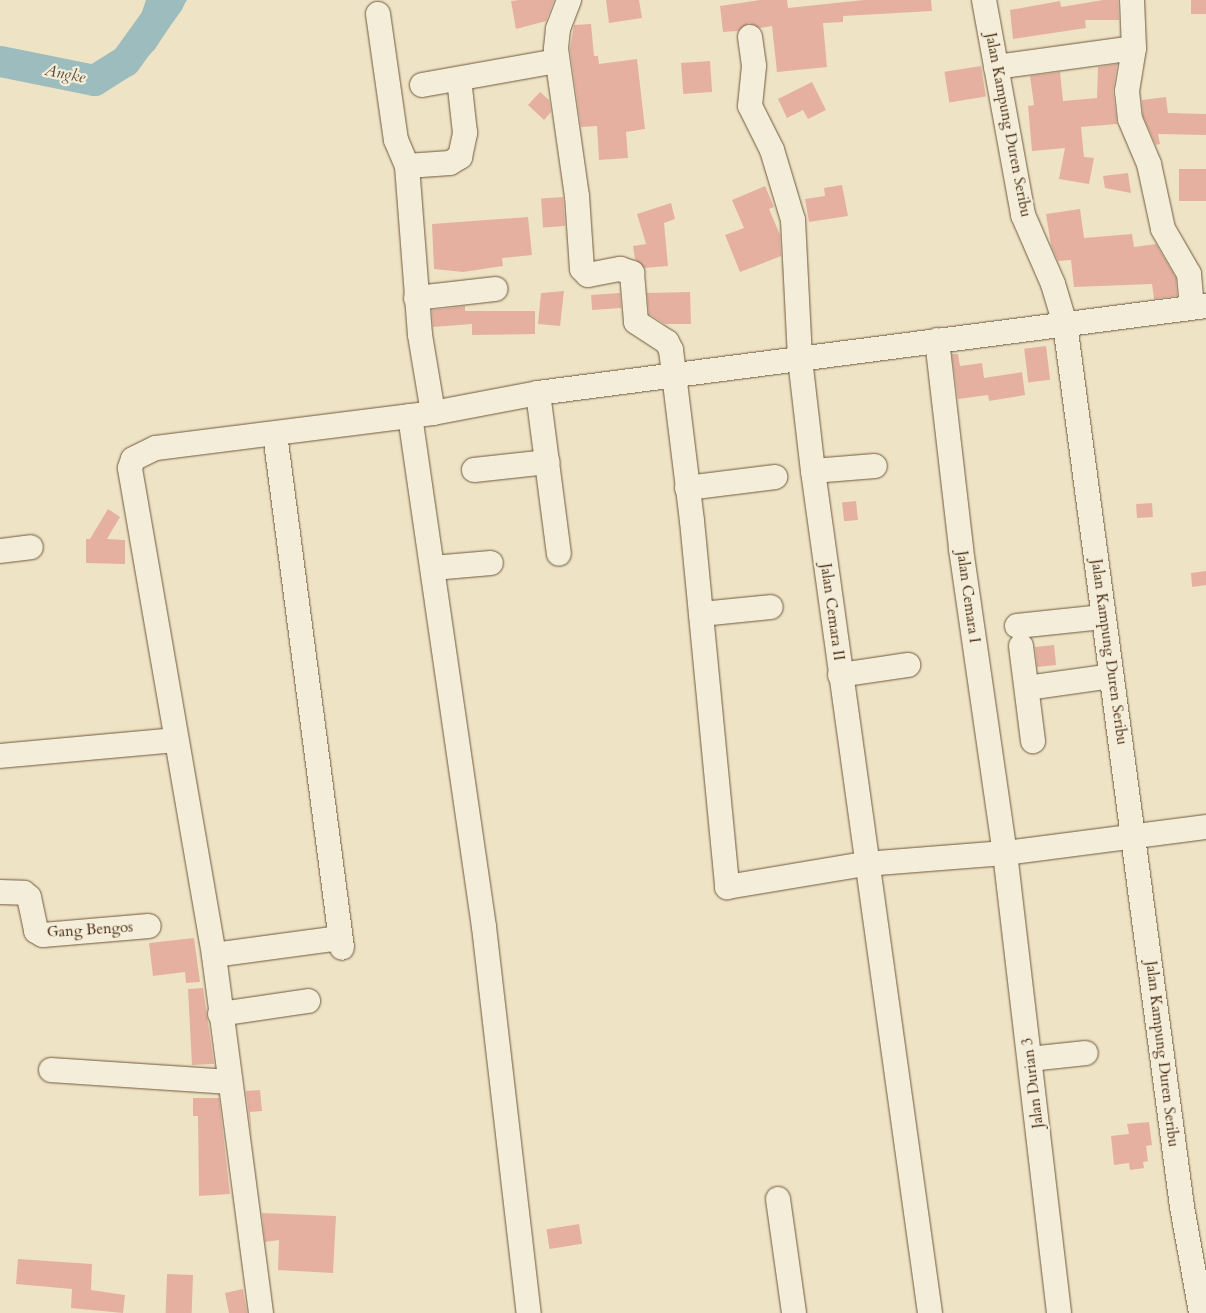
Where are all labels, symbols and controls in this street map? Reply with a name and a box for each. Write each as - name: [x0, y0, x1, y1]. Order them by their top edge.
- street label: Jalan Kampung Duren Seribu: [981, 31, 1035, 219]
- water label: Angke: [43, 61, 87, 87]
- street label: Jalan Cemara I: [953, 550, 983, 644]
- street label: Jalan Kampung Duren Seribu: [1087, 558, 1131, 746]
- street label: Jalan Cemara II: [816, 562, 848, 662]
- street label: Gang Bengos: [46, 918, 134, 942]
- street label: Jalan Kampung Duren Seribu: [1142, 960, 1182, 1148]
- street label: Jalan Durian 3: [1019, 1037, 1047, 1129]

